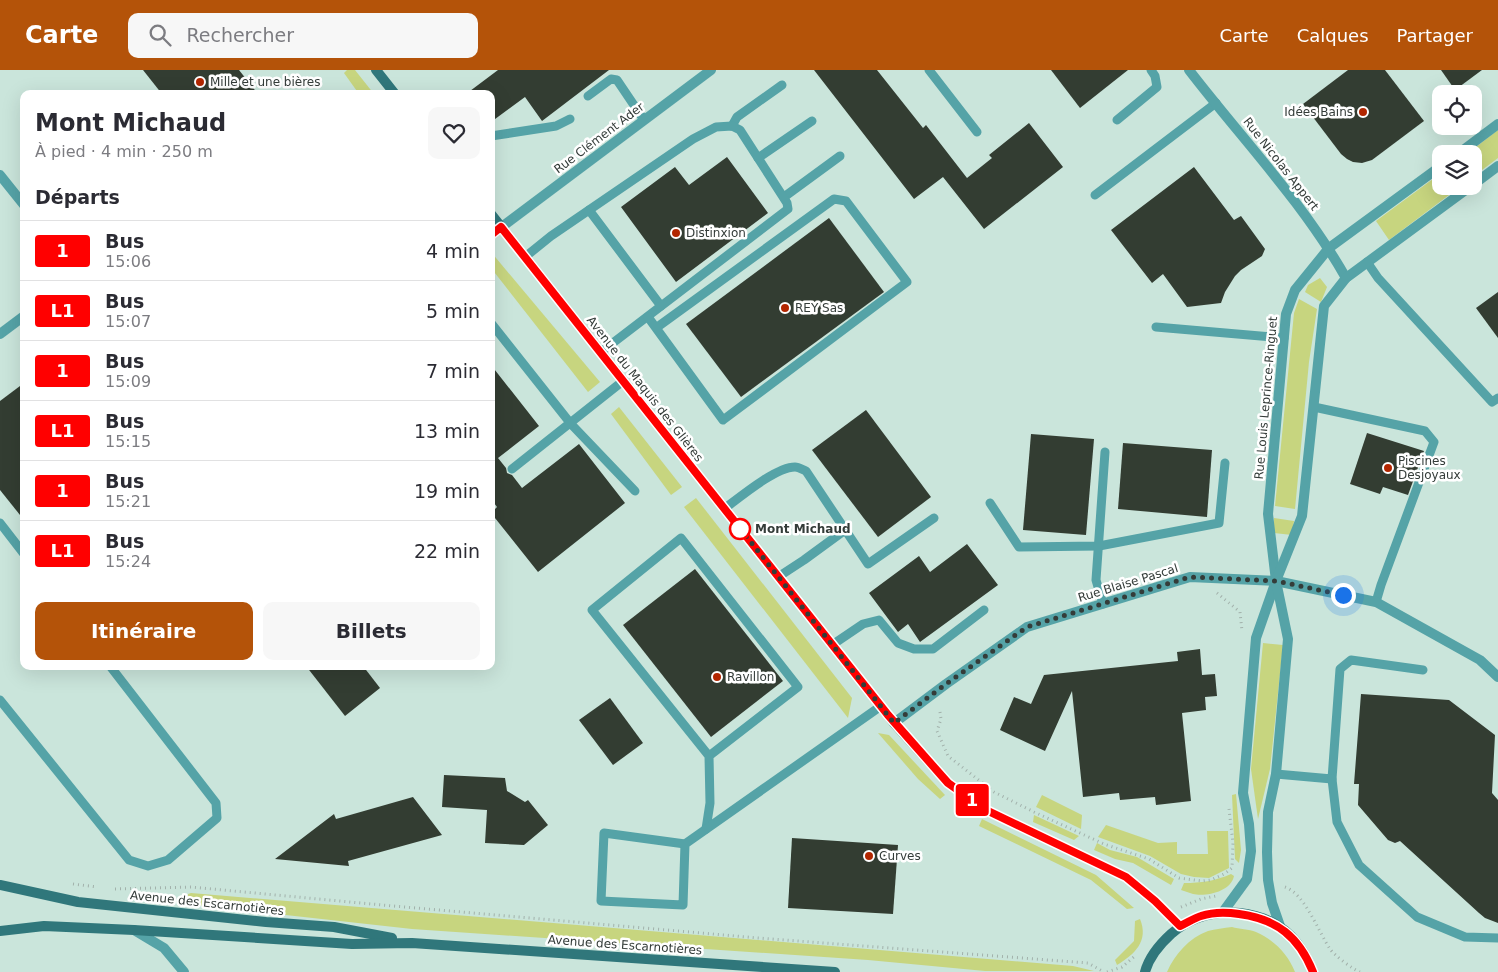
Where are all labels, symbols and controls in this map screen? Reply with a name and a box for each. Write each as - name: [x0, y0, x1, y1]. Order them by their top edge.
- search box: [128, 13, 478, 58]
- text: Carte: [25, 21, 98, 49]
- icon: search: [146, 21, 174, 49]
- text: Rechercher: [186, 24, 294, 46]
- text: Carte: [1220, 25, 1269, 46]
- text: Calques: [1297, 25, 1369, 46]
- text: Partager: [1397, 25, 1473, 46]
- place label: Mille et une bières: [210, 75, 321, 89]
- marker: Mille et une bières: [194, 76, 206, 88]
- map controls: [1432, 85, 1482, 195]
- button: locate: [1432, 85, 1482, 135]
- street label: Rue Clément Ader: [551, 100, 647, 176]
- place label: Idées Bains: [1284, 105, 1353, 119]
- marker: Idées Bains: [1357, 106, 1369, 118]
- button: heart: [428, 107, 480, 159]
- text: Mont Michaud: [35, 109, 226, 137]
- street label: Rue Nicolas Appert: [1240, 115, 1322, 213]
- text: À pied · 4 min · 250 m: [35, 142, 213, 161]
- button: layers: [1432, 145, 1482, 195]
- text: Départs: [35, 186, 120, 208]
- place label: Distinxion: [686, 226, 746, 240]
- marker: Distinxion: [670, 227, 682, 239]
- text: Bus: [105, 230, 144, 252]
- text: 1: [56, 240, 69, 261]
- text: 4 min: [426, 240, 480, 262]
- text: 15:06: [105, 252, 151, 271]
- text: Bus: [105, 290, 144, 312]
- text: L1: [51, 300, 75, 321]
- text: 5 min: [426, 300, 480, 322]
- place label: REY Sas: [795, 301, 843, 315]
- marker: REY Sas: [779, 302, 791, 314]
- text: 15:07: [105, 312, 151, 331]
- street label: Avenue du Maquis des Glières: [584, 314, 706, 464]
- street label: Rue Louis Leprince-Ringuet: [1252, 316, 1280, 480]
- text: Bus: [105, 350, 144, 372]
- text: 1: [56, 360, 69, 381]
- text: 7 min: [426, 360, 480, 382]
- text: 15:09: [105, 372, 151, 391]
- text: Bus: [105, 410, 144, 432]
- text: L1: [51, 420, 75, 441]
- text: 13 min: [414, 420, 480, 442]
- text: 15:15: [105, 432, 151, 451]
- place label: Piscines Desjoyaux: [1398, 454, 1461, 482]
- marker: Piscines Desjoyaux: [1382, 462, 1394, 474]
- text: Bus: [105, 470, 144, 492]
- text: 1: [56, 480, 69, 501]
- text: 19 min: [414, 480, 480, 502]
- text: 15:21: [105, 492, 151, 511]
- marker: Mont Michaud: [729, 518, 751, 540]
- place label: Mont Michaud: [755, 522, 851, 536]
- text: Bus: [105, 530, 144, 552]
- text: L1: [51, 540, 75, 561]
- text: 22 min: [414, 540, 480, 562]
- text: 15:24: [105, 552, 151, 571]
- street label: Rue Blaise Pascal: [1076, 561, 1180, 605]
- your location: [1331, 583, 1356, 608]
- button: Itinéraire: [35, 602, 253, 660]
- button: Billets: [263, 602, 480, 660]
- place label: Ravillon: [727, 670, 774, 684]
- marker: Ravillon: [711, 671, 723, 683]
- line badge: 1: [956, 784, 988, 816]
- text: 1: [966, 789, 978, 810]
- place label: Curves: [879, 849, 921, 863]
- marker: Curves: [863, 850, 875, 862]
- street label: Avenue des Escarnotières: [129, 888, 285, 918]
- street label: Avenue des Escarnotières: [547, 933, 703, 957]

